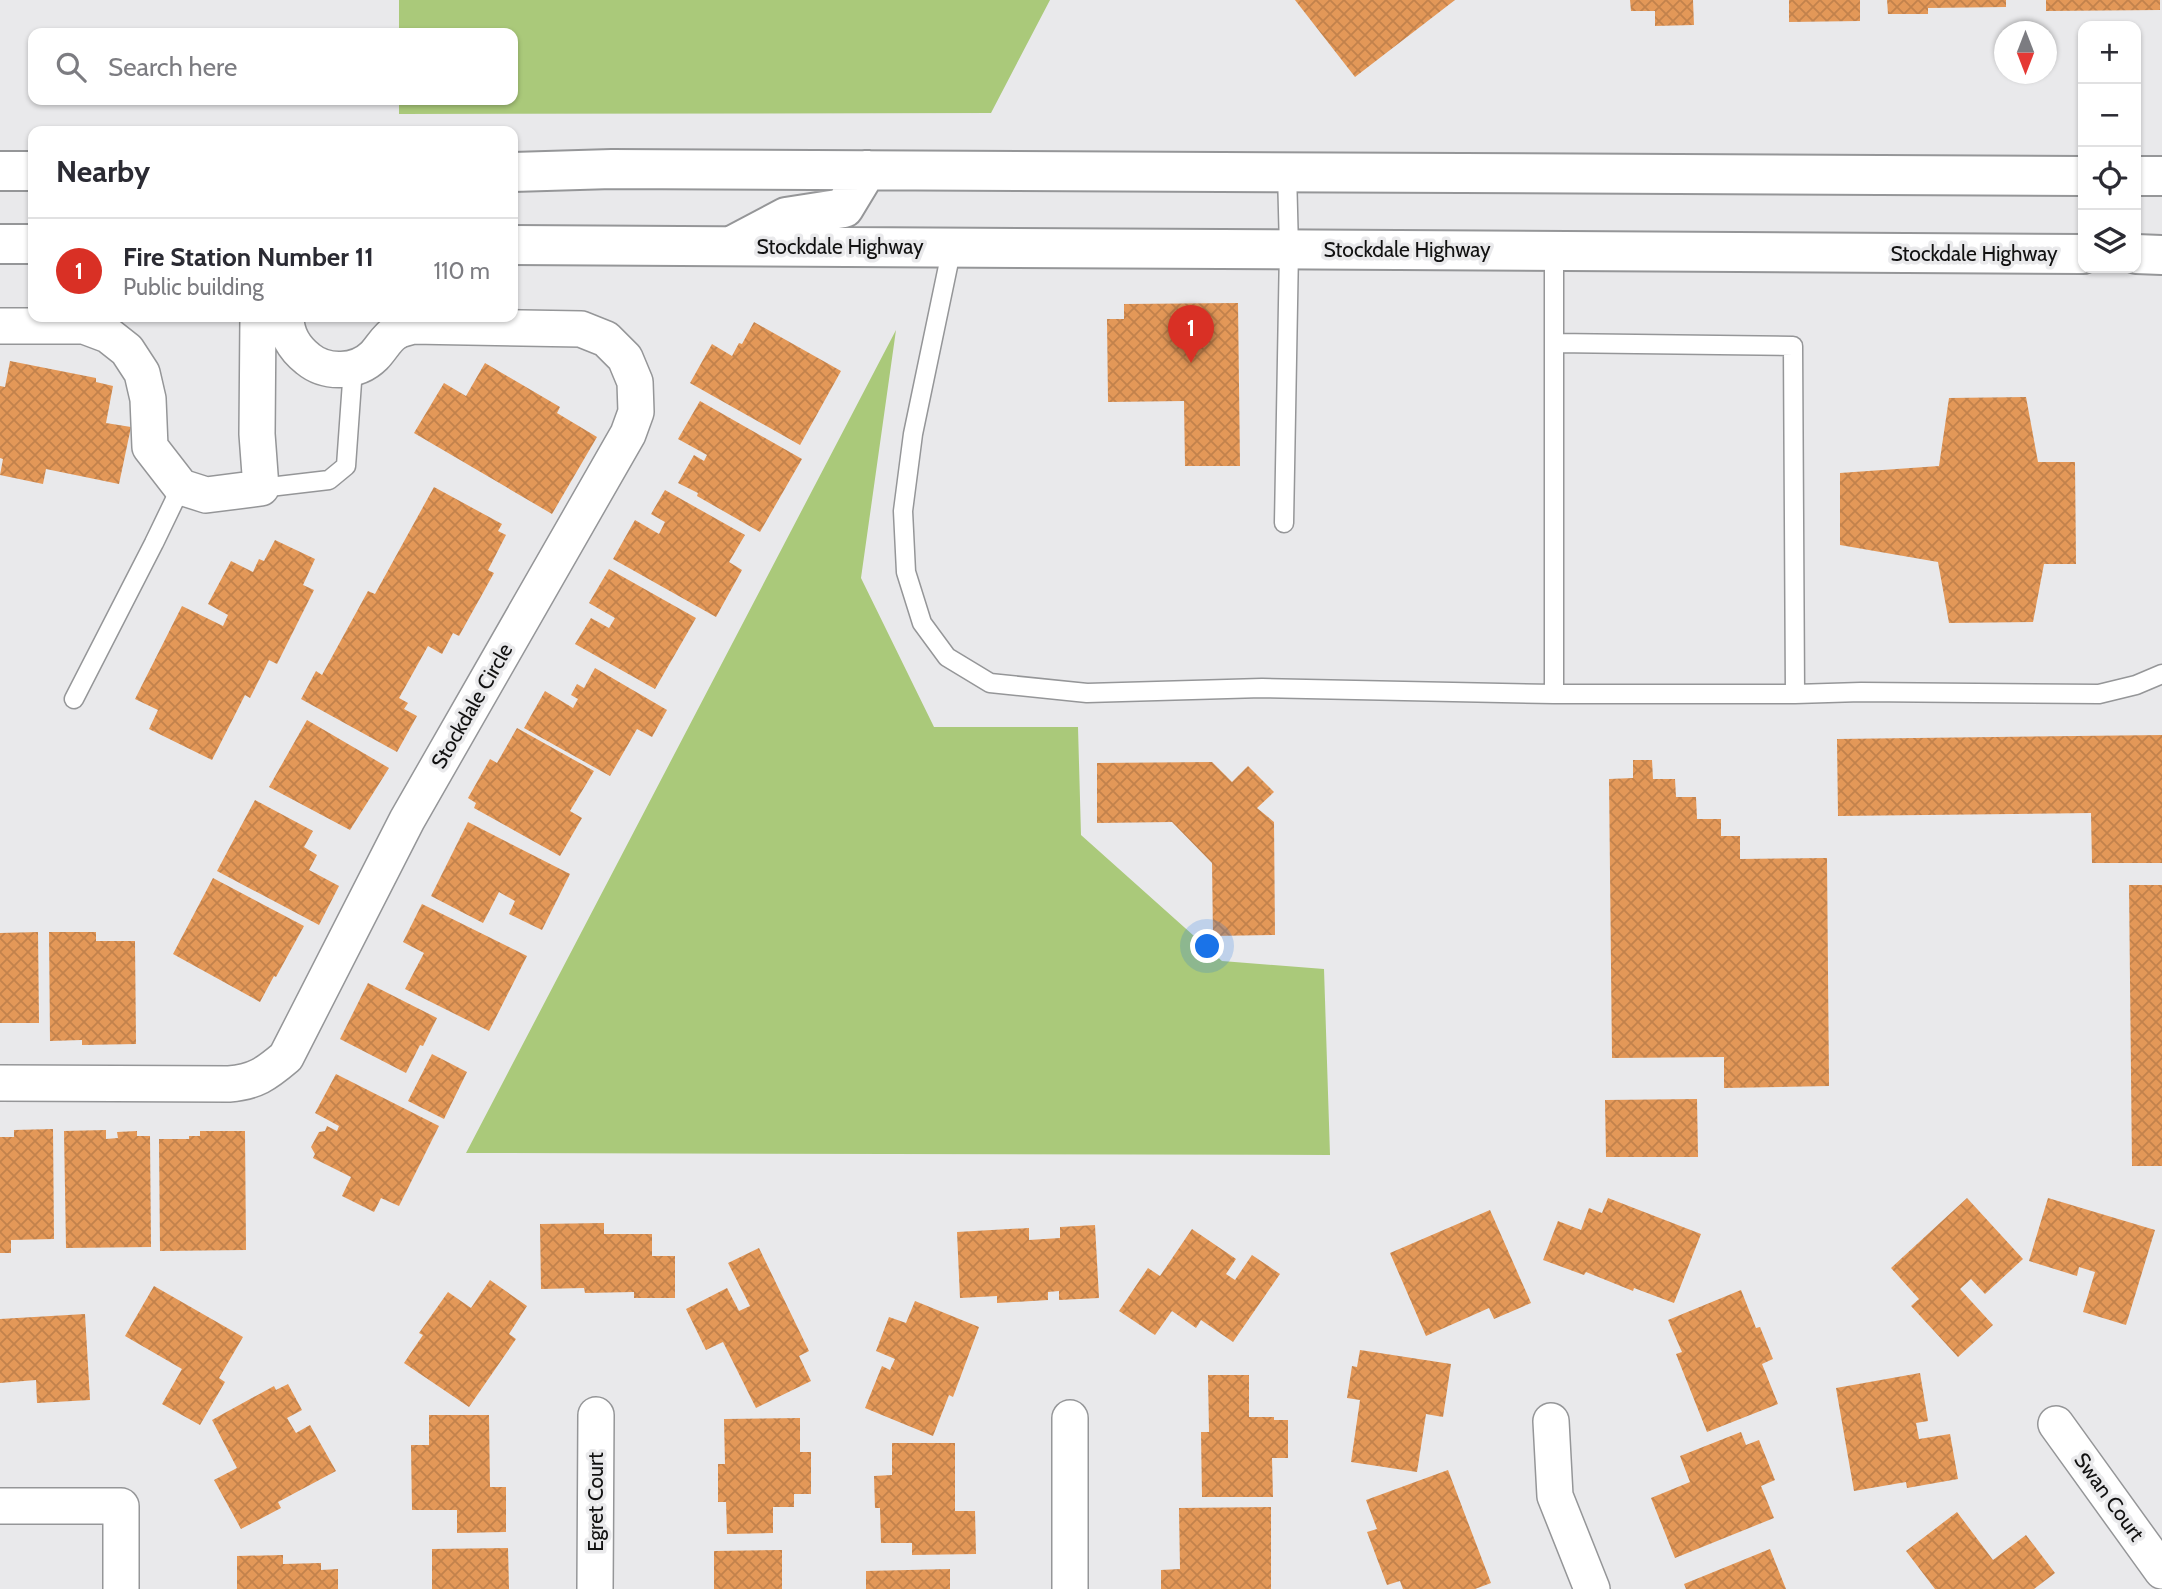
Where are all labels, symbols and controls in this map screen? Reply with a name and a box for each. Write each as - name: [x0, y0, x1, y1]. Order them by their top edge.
- north arrow: [1994, 21, 2057, 84]
- map controls: [2078, 21, 2141, 273]
- button: +: [2078, 21, 2141, 84]
- search box: [28, 28, 518, 105]
- icon: search: [52, 48, 90, 86]
- text: Search here: [108, 51, 237, 83]
- button: −: [2078, 84, 2141, 147]
- button: locate: [2078, 147, 2141, 210]
- text: Nearby: [56, 153, 150, 190]
- button: layers: [2078, 210, 2141, 273]
- street label: Stockdale Highway: [756, 234, 924, 259]
- street label: Stockdale Highway: [1323, 237, 1491, 262]
- text: Fire Station Number 11: [123, 241, 374, 273]
- street label: Stockdale Highway: [1890, 241, 2058, 266]
- text: 1: [75, 257, 83, 285]
- text: 110 m: [434, 257, 490, 285]
- text: Public building: [123, 273, 264, 301]
- pin: 1: [1168, 305, 1214, 363]
- street label: Stockdale Circle: [426, 638, 518, 773]
- your location: [1190, 929, 1224, 963]
- street label: Swan Court: [2069, 1448, 2150, 1546]
- street label: Egret Court: [583, 1452, 608, 1552]

